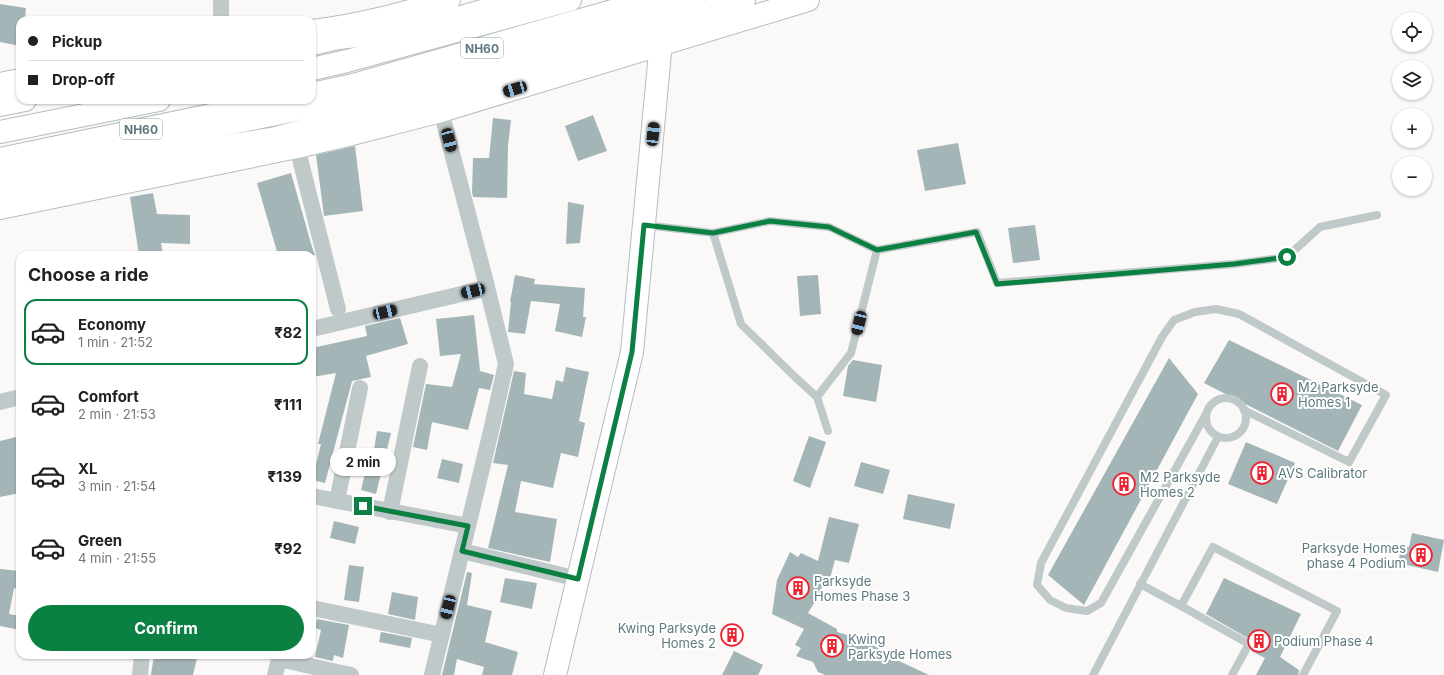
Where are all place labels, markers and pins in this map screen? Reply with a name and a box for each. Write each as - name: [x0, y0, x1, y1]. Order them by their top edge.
- place label: M2 Parksyde Homes 1: [1298, 379, 1379, 410]
- building icon: M2 Parksyde Homes 1: [1269, 381, 1295, 407]
- building icon: AVS Calibrator: [1249, 460, 1275, 486]
- place label: AVS Calibrator: [1278, 465, 1367, 481]
- place label: M2 Parksyde Homes 2: [1140, 469, 1221, 500]
- building icon: M2 Parksyde Homes 2: [1111, 471, 1137, 497]
- place label: Parksyde Homes phase 4 Podium: [1302, 540, 1406, 571]
- building icon: Parksyde Homes phase 4 Podium: [1408, 542, 1434, 568]
- place label: Parksyde Homes Phase 3: [814, 573, 910, 604]
- building icon: Parksyde Homes Phase 3: [785, 575, 811, 601]
- place label: Kwing Parksyde Homes 2: [618, 620, 716, 651]
- building icon: Kwing Parksyde Homes 2: [719, 622, 745, 648]
- building icon: Podium Phase 4: [1246, 628, 1272, 654]
- place label: Kwing Parksyde Homes: [848, 631, 952, 662]
- building icon: Kwing Parksyde Homes: [819, 633, 845, 659]
- place label: Podium Phase 4: [1274, 633, 1374, 649]

